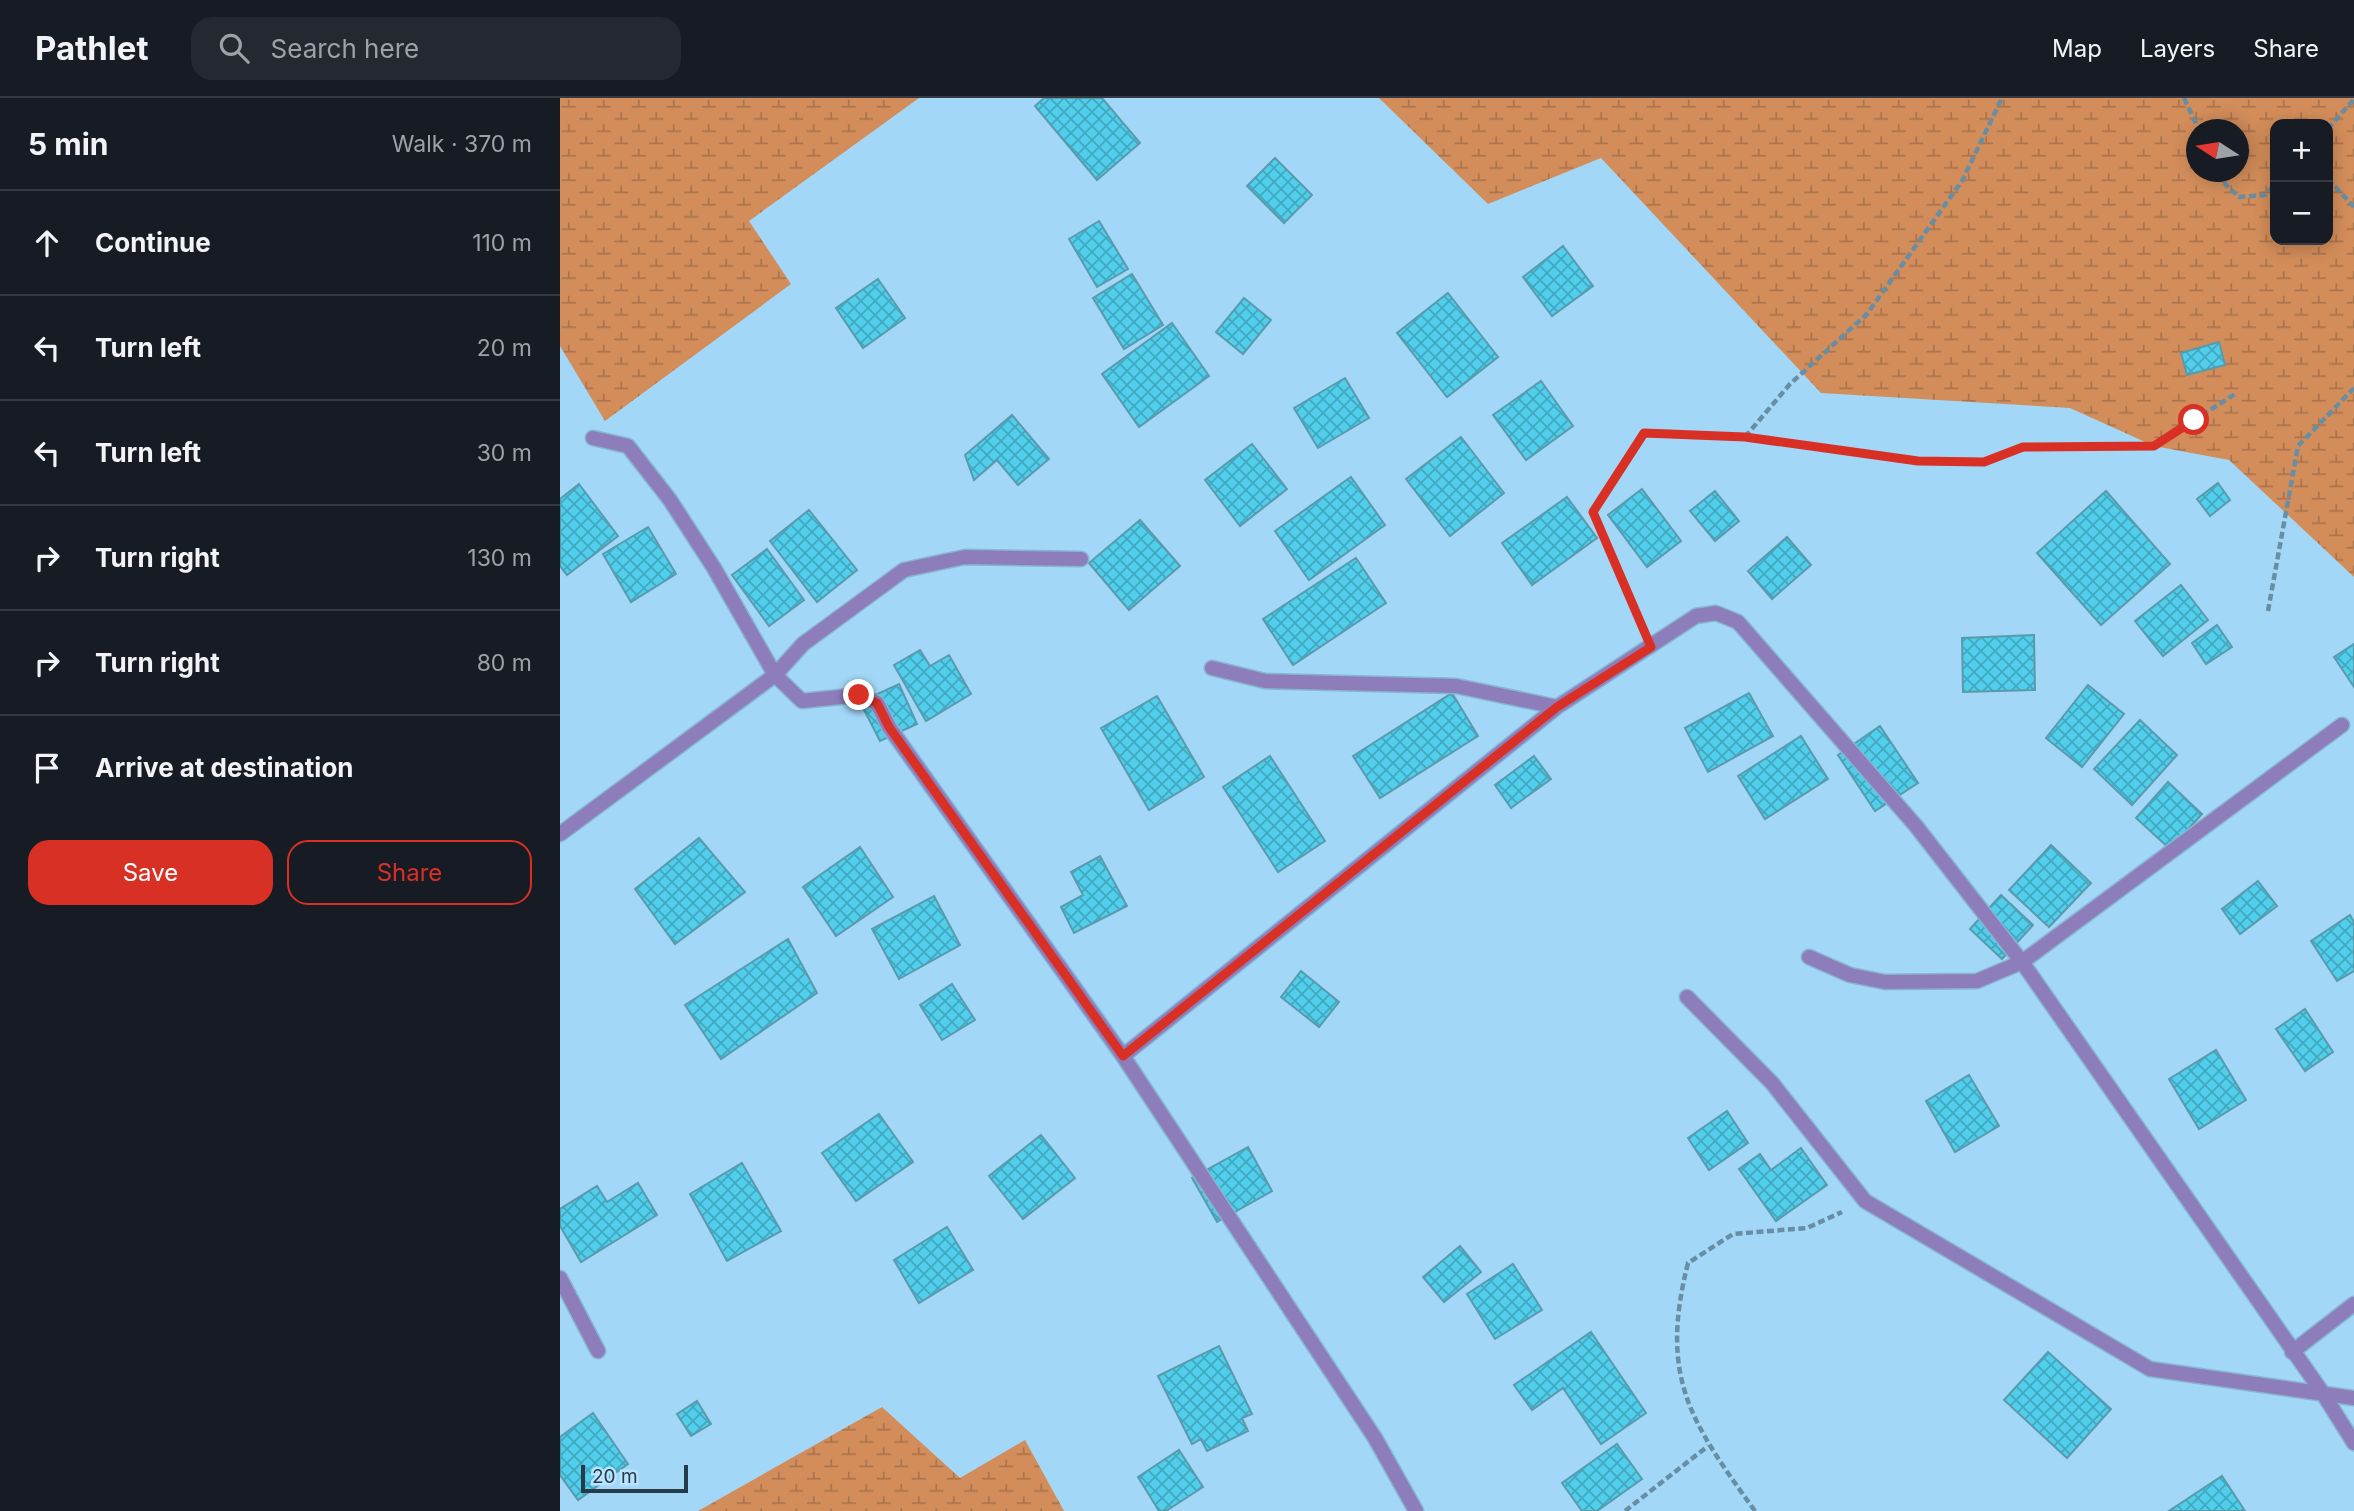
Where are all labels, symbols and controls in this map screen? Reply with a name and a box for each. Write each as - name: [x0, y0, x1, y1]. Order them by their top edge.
- search box: [191, 17, 681, 80]
- text: Pathlet: [35, 28, 149, 68]
- icon: search: [215, 29, 253, 67]
- text: Search here: [271, 33, 419, 64]
- text: Map: [2052, 34, 2102, 63]
- text: Layers: [2140, 34, 2215, 63]
- text: Share: [2253, 34, 2319, 63]
- north arrow: [2186, 119, 2249, 182]
- map controls: [2270, 119, 2333, 245]
- button: +: [2270, 119, 2333, 182]
- text: 5 min: [28, 126, 108, 162]
- text: Walk · 370 m: [392, 130, 532, 158]
- button: −: [2270, 182, 2333, 245]
- icon: ahead: [28, 224, 66, 262]
- text: Continue: [95, 227, 211, 258]
- text: 110 m: [472, 229, 532, 257]
- icon: left: [28, 329, 66, 367]
- text: Turn left: [95, 332, 201, 363]
- text: 20 m: [477, 334, 532, 362]
- route start: [2178, 404, 2209, 435]
- icon: left: [28, 434, 66, 472]
- text: Turn left: [95, 437, 201, 468]
- text: 30 m: [477, 439, 532, 467]
- icon: right: [28, 539, 66, 577]
- text: Turn right: [95, 542, 220, 573]
- text: 130 m: [467, 544, 532, 572]
- icon: right: [28, 644, 66, 682]
- text: Turn right: [95, 647, 220, 678]
- text: 80 m: [477, 649, 532, 677]
- route end: [843, 679, 874, 710]
- icon: arrive: [28, 749, 66, 787]
- text: Arrive at destination: [95, 752, 354, 783]
- button: Save: [28, 840, 273, 905]
- button: Share: [287, 840, 532, 905]
- scale bar: [581, 1462, 688, 1494]
- text: 20 m: [592, 1465, 638, 1488]

